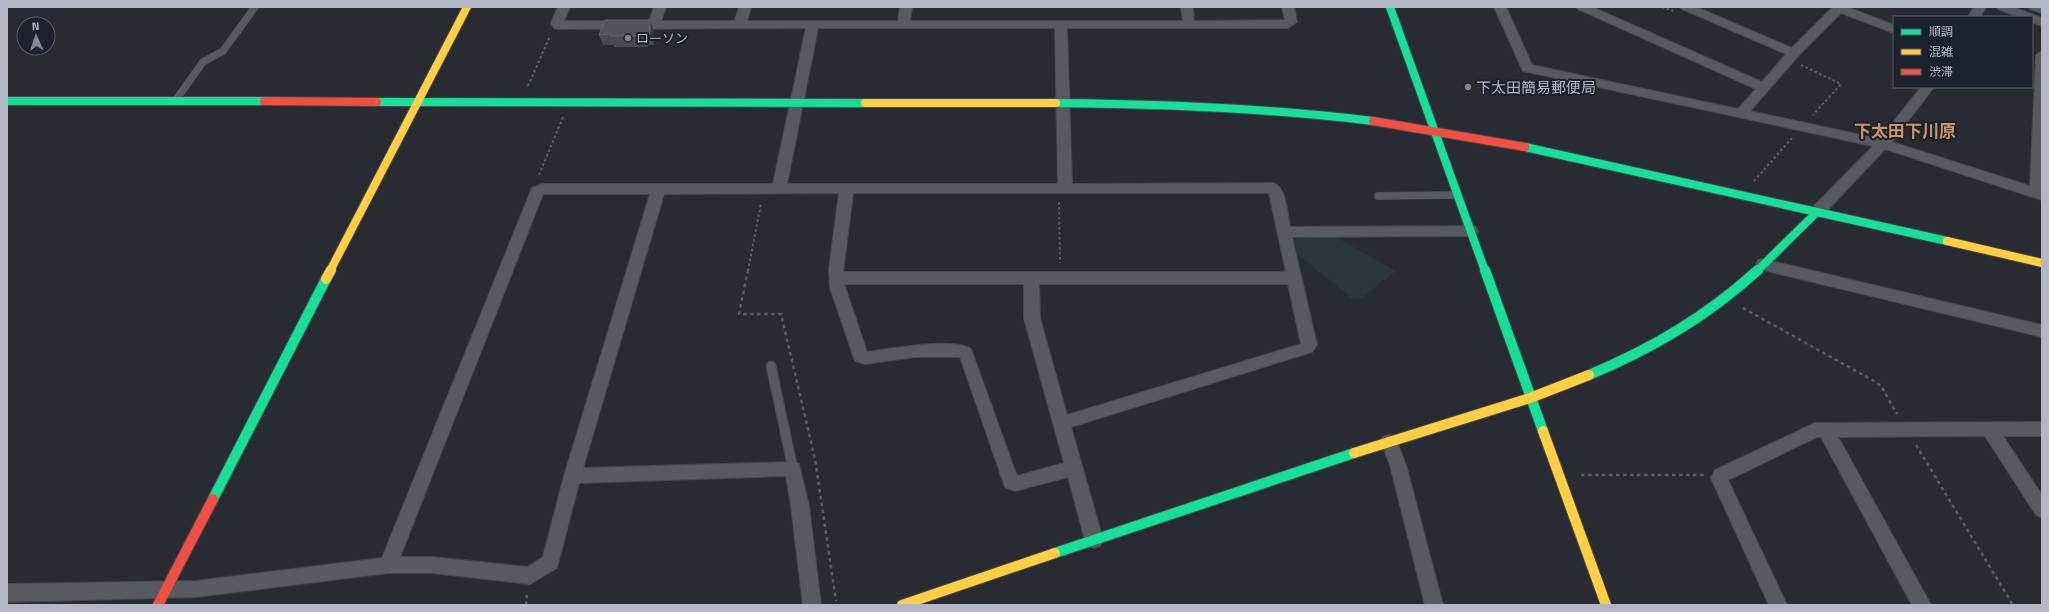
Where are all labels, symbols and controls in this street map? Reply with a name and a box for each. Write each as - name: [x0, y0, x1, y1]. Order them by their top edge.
- north arrow: [16, 16, 56, 56]
- legend: [1893, 16, 2033, 88]
- text: N: [31, 18, 40, 34]
- text: 順調: [1929, 22, 1953, 41]
- place label: ローソン: [636, 28, 688, 48]
- marker: ローソン: [623, 33, 633, 43]
- text: 混雑: [1929, 42, 1953, 61]
- text: 渋滞: [1929, 62, 1953, 81]
- place label: 下太田簡易郵便局: [1476, 76, 1596, 99]
- marker: 下太田簡易郵便局: [1463, 82, 1473, 92]
- district label: 下太田下川原: [1854, 118, 1956, 144]

